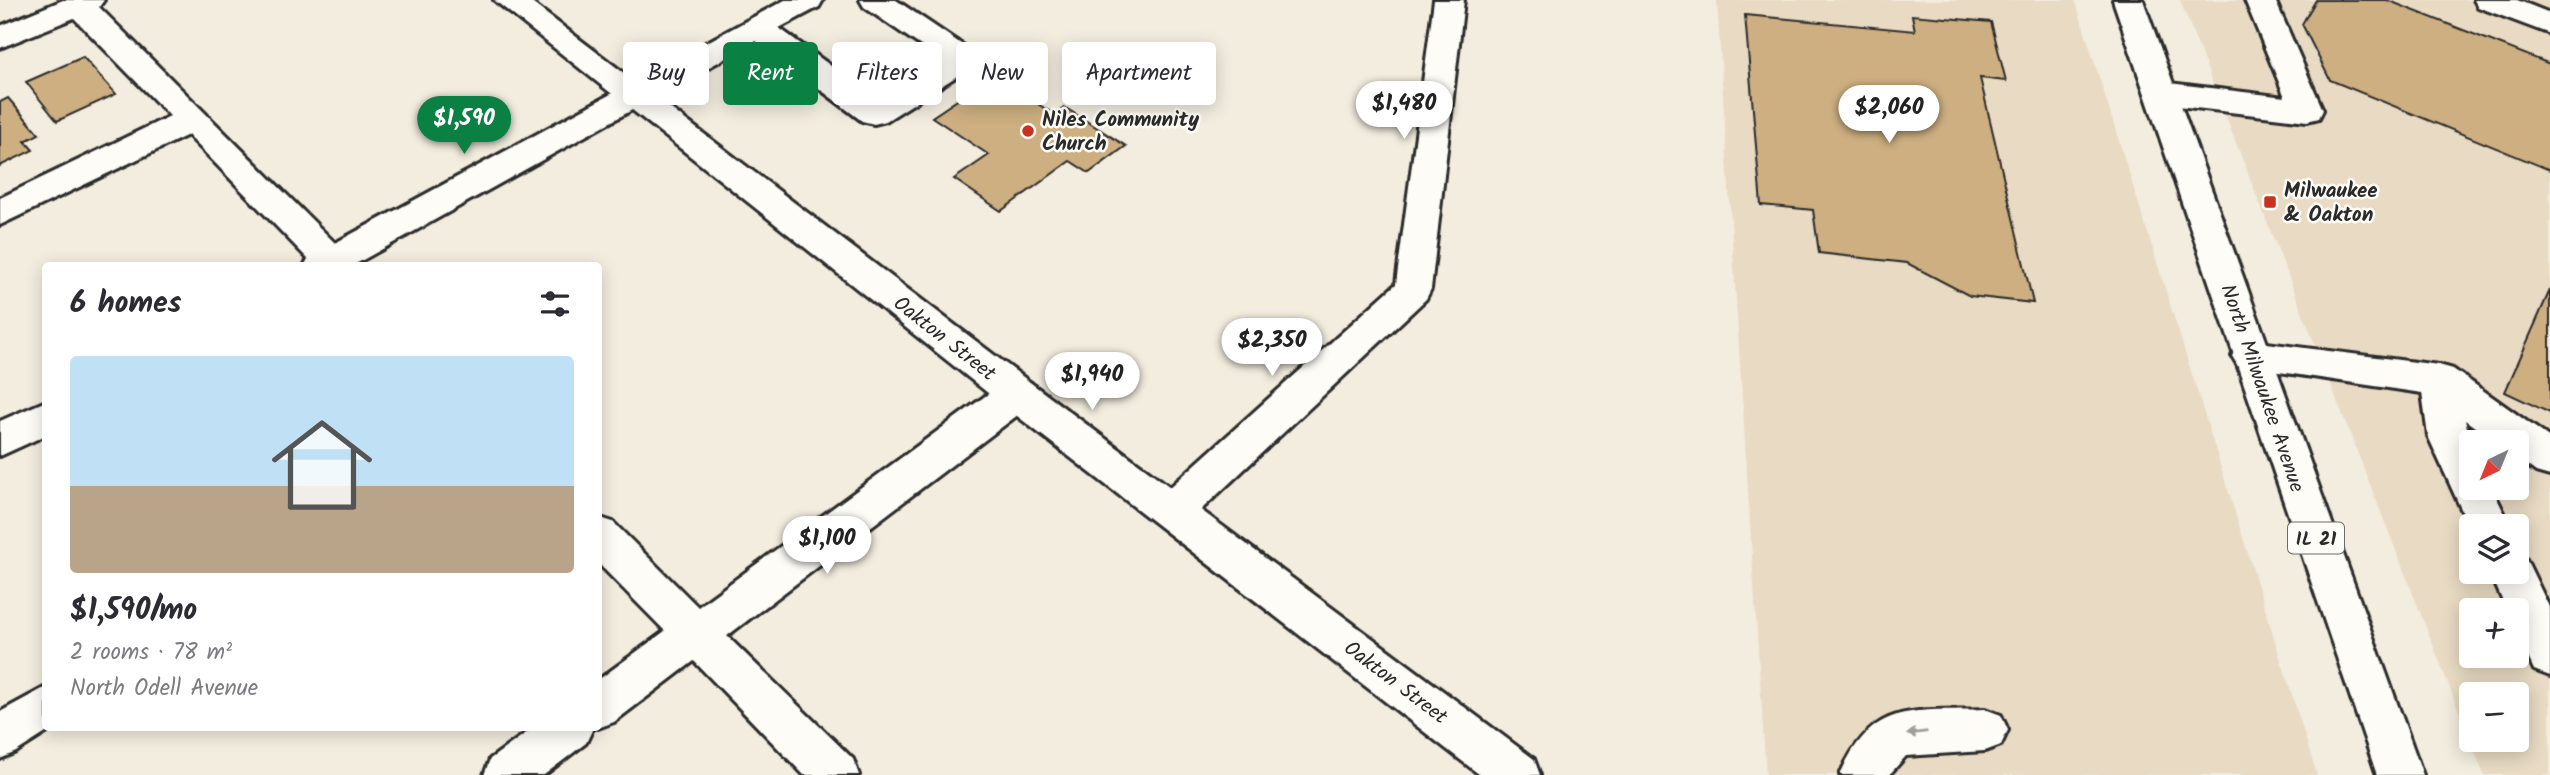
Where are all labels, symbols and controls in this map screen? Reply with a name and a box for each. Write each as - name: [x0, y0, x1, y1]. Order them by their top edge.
- chip: Buy: [623, 42, 709, 105]
- chip: Rent: [723, 42, 818, 105]
- chip: Filters: [832, 42, 942, 105]
- chip: New: [956, 42, 1048, 105]
- chip: Apartment: [1062, 42, 1216, 105]
- pin: $1,480: [1347, 82, 1461, 141]
- text: $1,480: [1372, 86, 1436, 122]
- pin: $2,060: [1832, 86, 1946, 145]
- text: $2,060: [1854, 90, 1924, 126]
- pin: $1,590: [407, 96, 521, 156]
- text: $1,590: [433, 101, 495, 137]
- place label: Niles Community Church: [1042, 104, 1199, 161]
- marker: Niles Community Church: [1020, 123, 1036, 139]
- place label: Milwaukee & Oakton: [2284, 175, 2378, 232]
- marker: Milwaukee & Oakton: [2262, 194, 2278, 210]
- text: 6 homes: [70, 280, 182, 328]
- street label: North Milwaukee Avenue: [2210, 280, 2313, 498]
- icon: filters: [536, 285, 574, 323]
- street label: Oakton Street: [885, 288, 1003, 391]
- pin: $2,350: [1215, 318, 1329, 378]
- text: $2,350: [1237, 323, 1307, 359]
- pin: $1,940: [1035, 352, 1149, 412]
- text: $1,940: [1061, 357, 1123, 393]
- icon: home: [259, 402, 385, 528]
- north arrow: [2459, 430, 2529, 500]
- map controls: [2459, 430, 2529, 752]
- button: layers: [2459, 514, 2529, 584]
- pin: $1,100: [770, 516, 884, 576]
- text: $1,100: [798, 521, 856, 557]
- road number: IL 21: [2288, 523, 2344, 554]
- text: $1,590/mo: [70, 587, 197, 635]
- button: +: [2459, 598, 2529, 668]
- street label: Oakton Street: [1336, 633, 1455, 734]
- text: 2 rooms · 78 m²: [70, 635, 232, 671]
- text: North Odell Avenue: [70, 671, 258, 707]
- button: −: [2459, 682, 2529, 752]
- one-way arrow: [1906, 727, 1928, 738]

